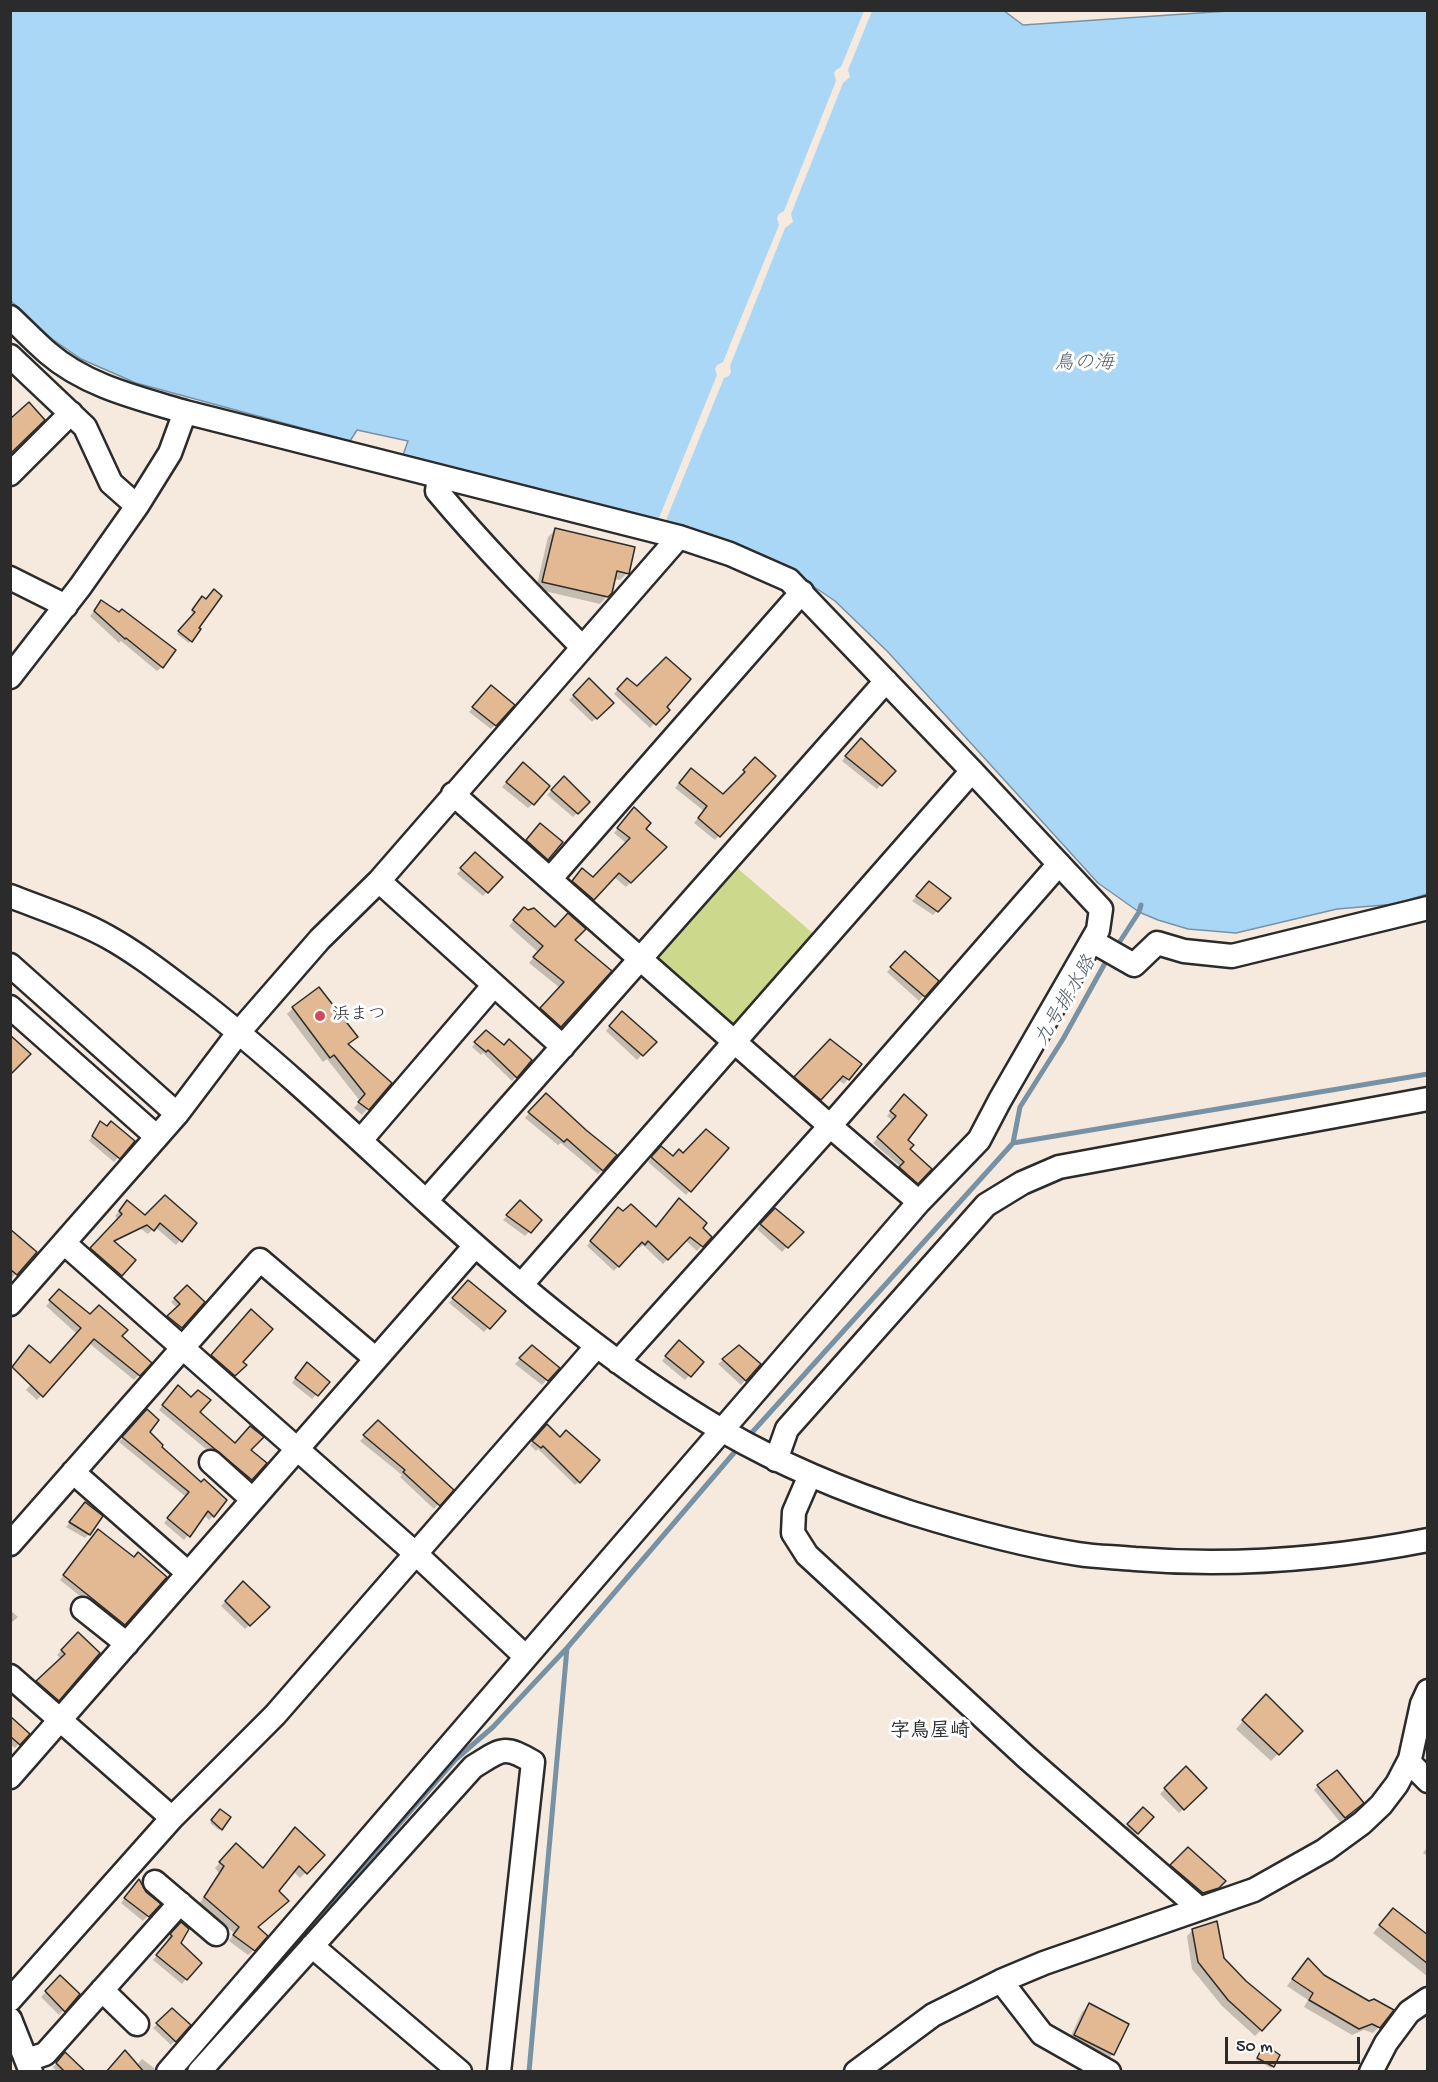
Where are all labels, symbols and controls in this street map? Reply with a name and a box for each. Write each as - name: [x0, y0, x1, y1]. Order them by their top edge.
- water label: 鳥の海: [1054, 353, 1114, 377]
- water label: 九号排水路: [1031, 953, 1103, 1051]
- place label: 浜まつ: [332, 1005, 386, 1027]
- marker: 浜まつ: [313, 1009, 327, 1023]
- district label: 字鳥屋崎: [890, 1721, 970, 1745]
- scale bar: [1228, 2025, 1363, 2063]
- text: 50 m: [1236, 2037, 1273, 2058]

